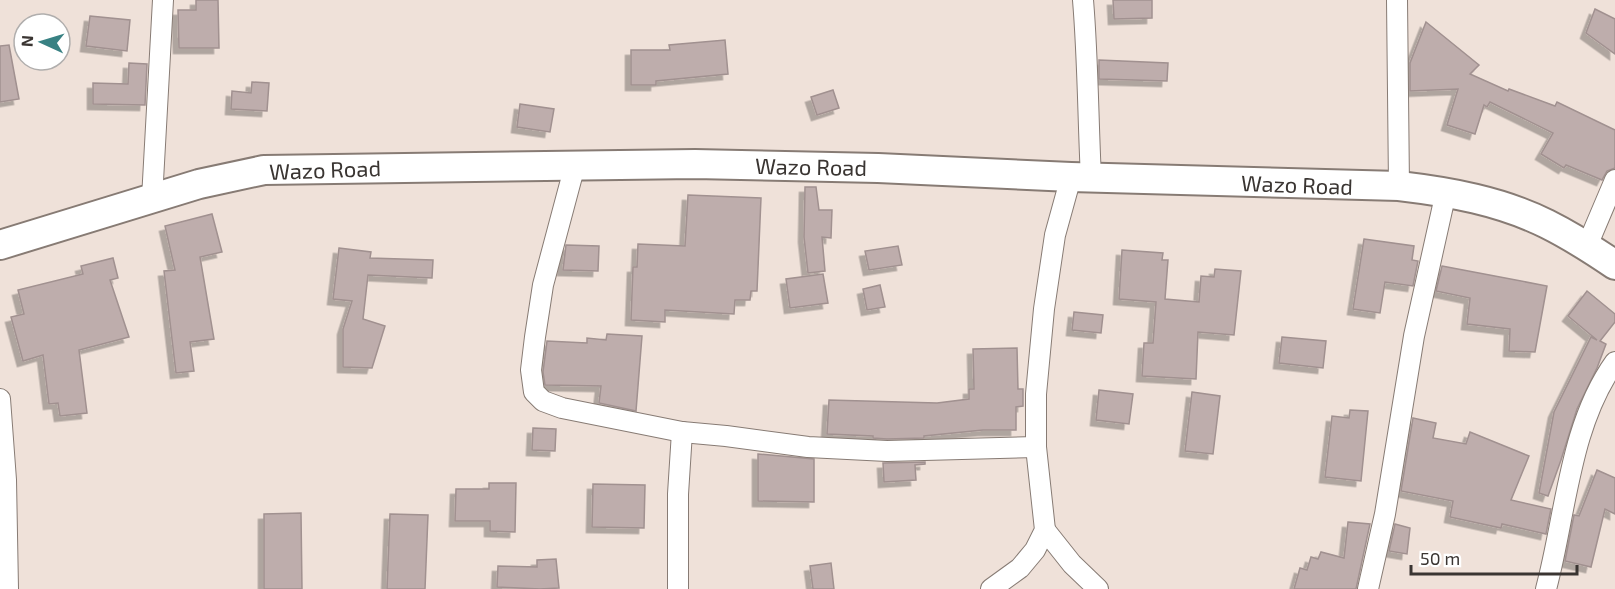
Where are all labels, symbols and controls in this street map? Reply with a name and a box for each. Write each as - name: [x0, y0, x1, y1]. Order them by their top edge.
- north arrow: [12, 12, 72, 72]
- text: N: [17, 34, 36, 47]
- street label: Wazo Road: [755, 152, 867, 180]
- street label: Wazo Road: [269, 154, 381, 184]
- street label: Wazo Road: [1241, 169, 1353, 199]
- scale bar: [1411, 538, 1578, 576]
- text: 50 m: [1420, 547, 1460, 569]

